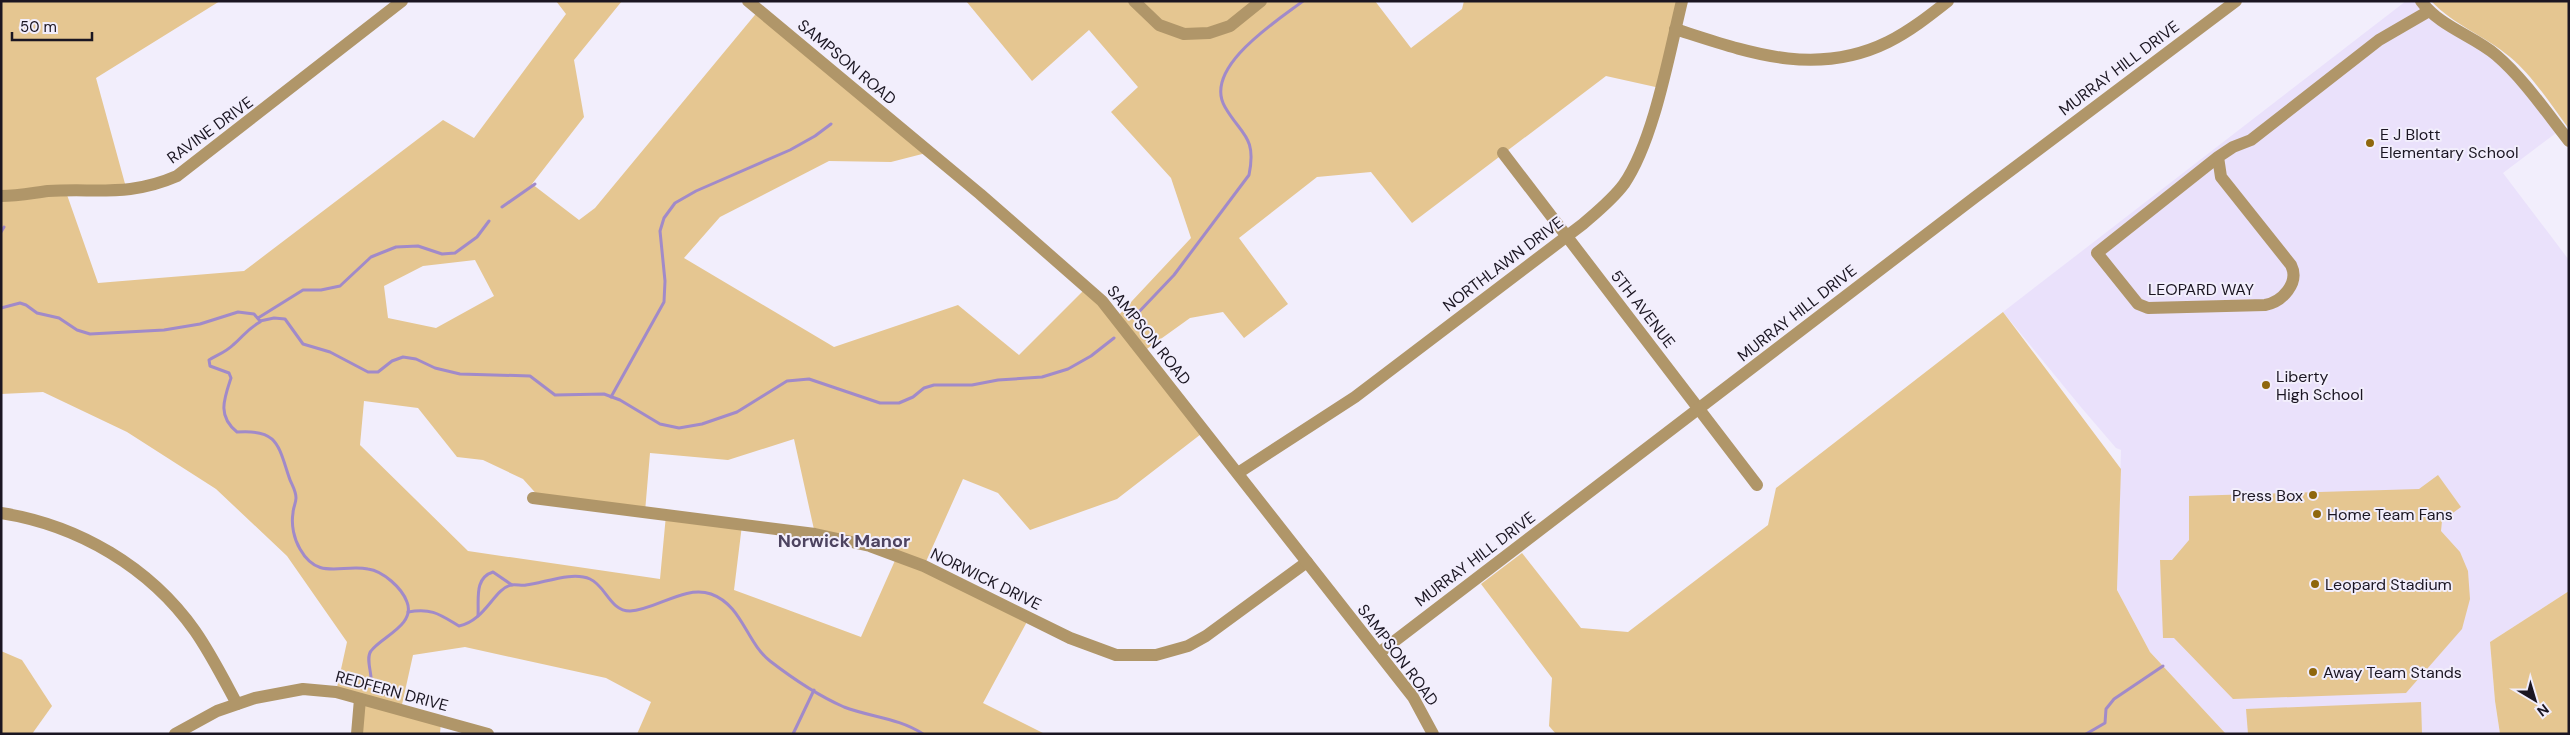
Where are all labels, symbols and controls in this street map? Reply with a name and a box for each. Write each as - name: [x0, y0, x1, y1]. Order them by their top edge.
- scale bar: [12, 10, 92, 42]
- street label: SAMPSON ROAD: [793, 15, 901, 109]
- street label: MURRAY HILL DRIVE: [2054, 16, 2184, 120]
- text: 50 m: [20, 17, 57, 37]
- street label: RAVINE DRIVE: [163, 92, 257, 168]
- place label: E J Blott Elementary School: [2380, 124, 2518, 163]
- marker: E J Blott Elementary School: [2364, 137, 2376, 149]
- street label: NORTHLAWN DRIVE: [1439, 212, 1567, 316]
- street label: MURRAY HILL DRIVE: [1733, 260, 1861, 366]
- street label: 5TH AVENUE: [1606, 266, 1680, 352]
- street label: LEOPARD WAY: [2148, 279, 2254, 300]
- street label: SAMPSON ROAD: [1102, 281, 1196, 389]
- place label: Liberty High School: [2276, 366, 2363, 405]
- marker: Liberty High School: [2260, 379, 2272, 391]
- place label: Press Box: [2232, 485, 2303, 506]
- marker: Press Box: [2307, 489, 2319, 501]
- place label: Home Team Fans: [2327, 504, 2453, 525]
- street label: MURRAY HILL DRIVE: [1410, 507, 1540, 611]
- marker: Home Team Fans: [2311, 508, 2323, 520]
- district label: Norwick Manor: [778, 529, 910, 553]
- street label: NORWICK DRIVE: [927, 543, 1045, 615]
- place label: Leopard Stadium: [2325, 574, 2452, 595]
- marker: Leopard Stadium: [2309, 578, 2321, 590]
- street label: SAMPSON ROAD: [1353, 600, 1443, 710]
- place label: Away Team Stands: [2323, 662, 2462, 683]
- street label: REDFERN DRIVE: [333, 666, 451, 716]
- marker: Away Team Stands: [2307, 666, 2319, 678]
- north arrow: [2510, 675, 2560, 725]
- text: N: [2533, 700, 2553, 720]

